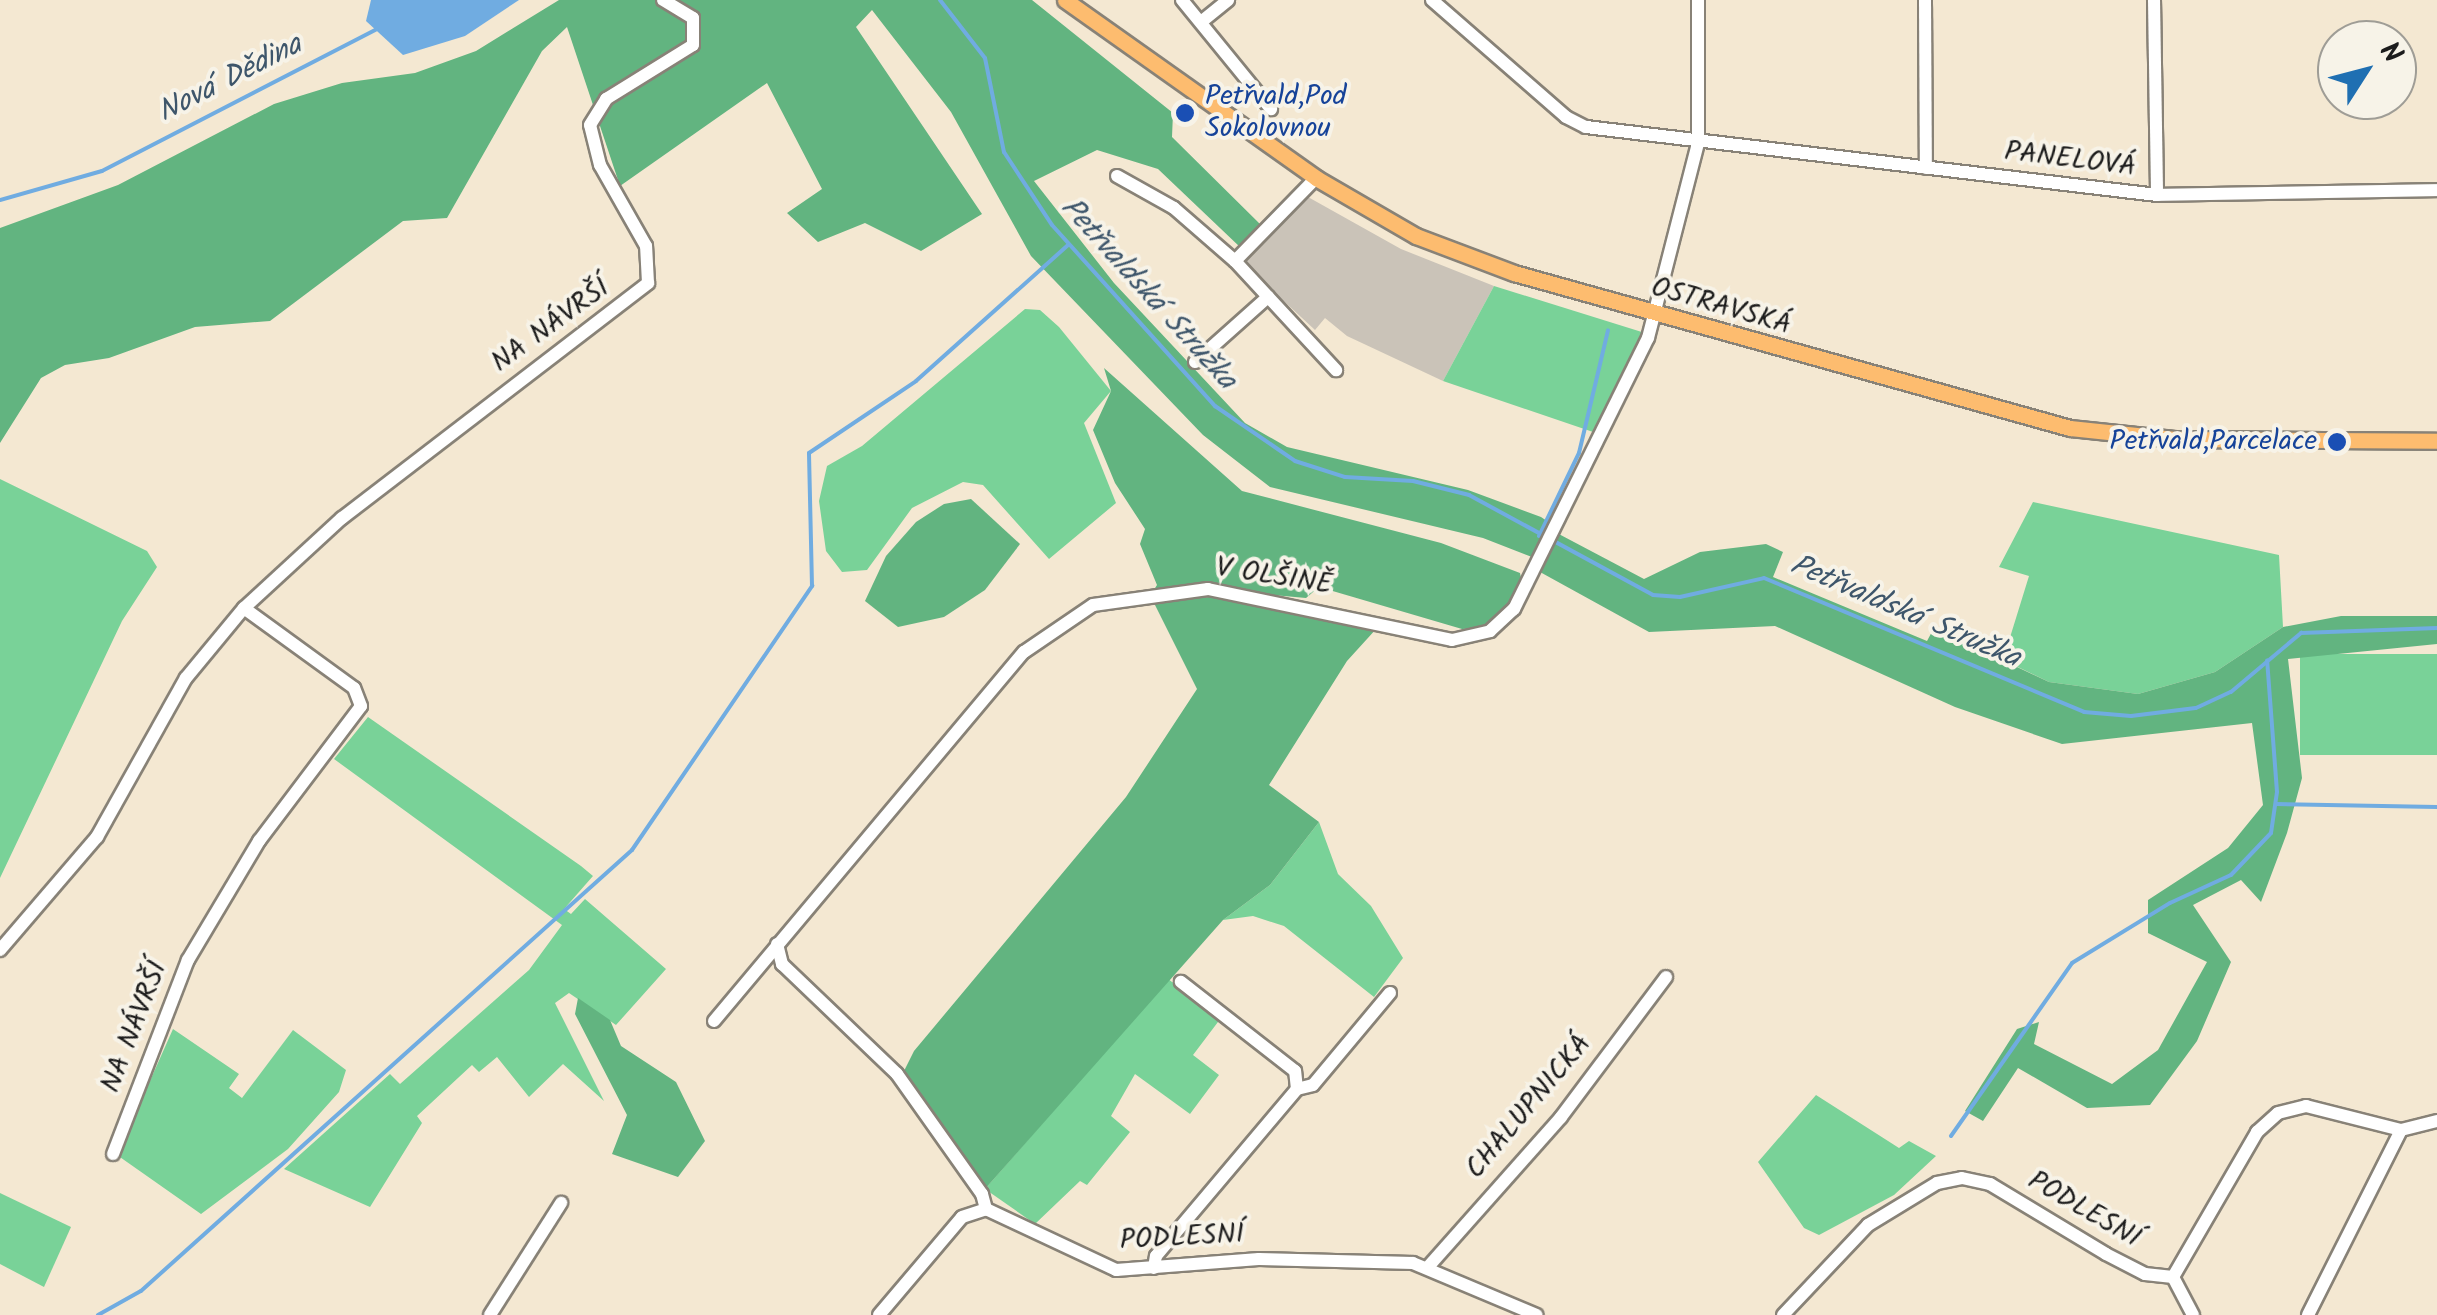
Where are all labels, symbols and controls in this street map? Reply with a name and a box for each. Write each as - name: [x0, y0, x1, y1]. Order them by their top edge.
- north arrow: [2317, 20, 2417, 120]
- water label: Nová Dědina: [152, 27, 308, 131]
- text: N: [2367, 33, 2413, 74]
- place label: Petřvald,Pod Sokolovnou: [1205, 80, 1347, 146]
- marker: Petřvald,Pod Sokolovnou: [1174, 102, 1196, 124]
- street label: PANELOVÁ: [2002, 135, 2138, 185]
- water label: Petřvaldská Stružka: [1052, 191, 1244, 397]
- street label: OSTRAVSKÁ: [1647, 271, 1795, 343]
- street label: NA NÁVRŠÍ: [485, 272, 617, 380]
- place label: Petřvald,Parcelace: [2110, 425, 2317, 459]
- marker: Petřvald,Parcelace: [2326, 431, 2348, 453]
- water label: Petřvaldská Stružka: [1785, 547, 2025, 677]
- street label: V OLŠINĚ: [1213, 551, 1335, 603]
- street label: NA NÁVRŠÍ: [95, 957, 175, 1097]
- street label: CHALUPNICKÁ: [1459, 1028, 1599, 1186]
- street label: PODLESNÍ: [2022, 1164, 2146, 1256]
- street label: PODLESNÍ: [1119, 1218, 1245, 1258]

